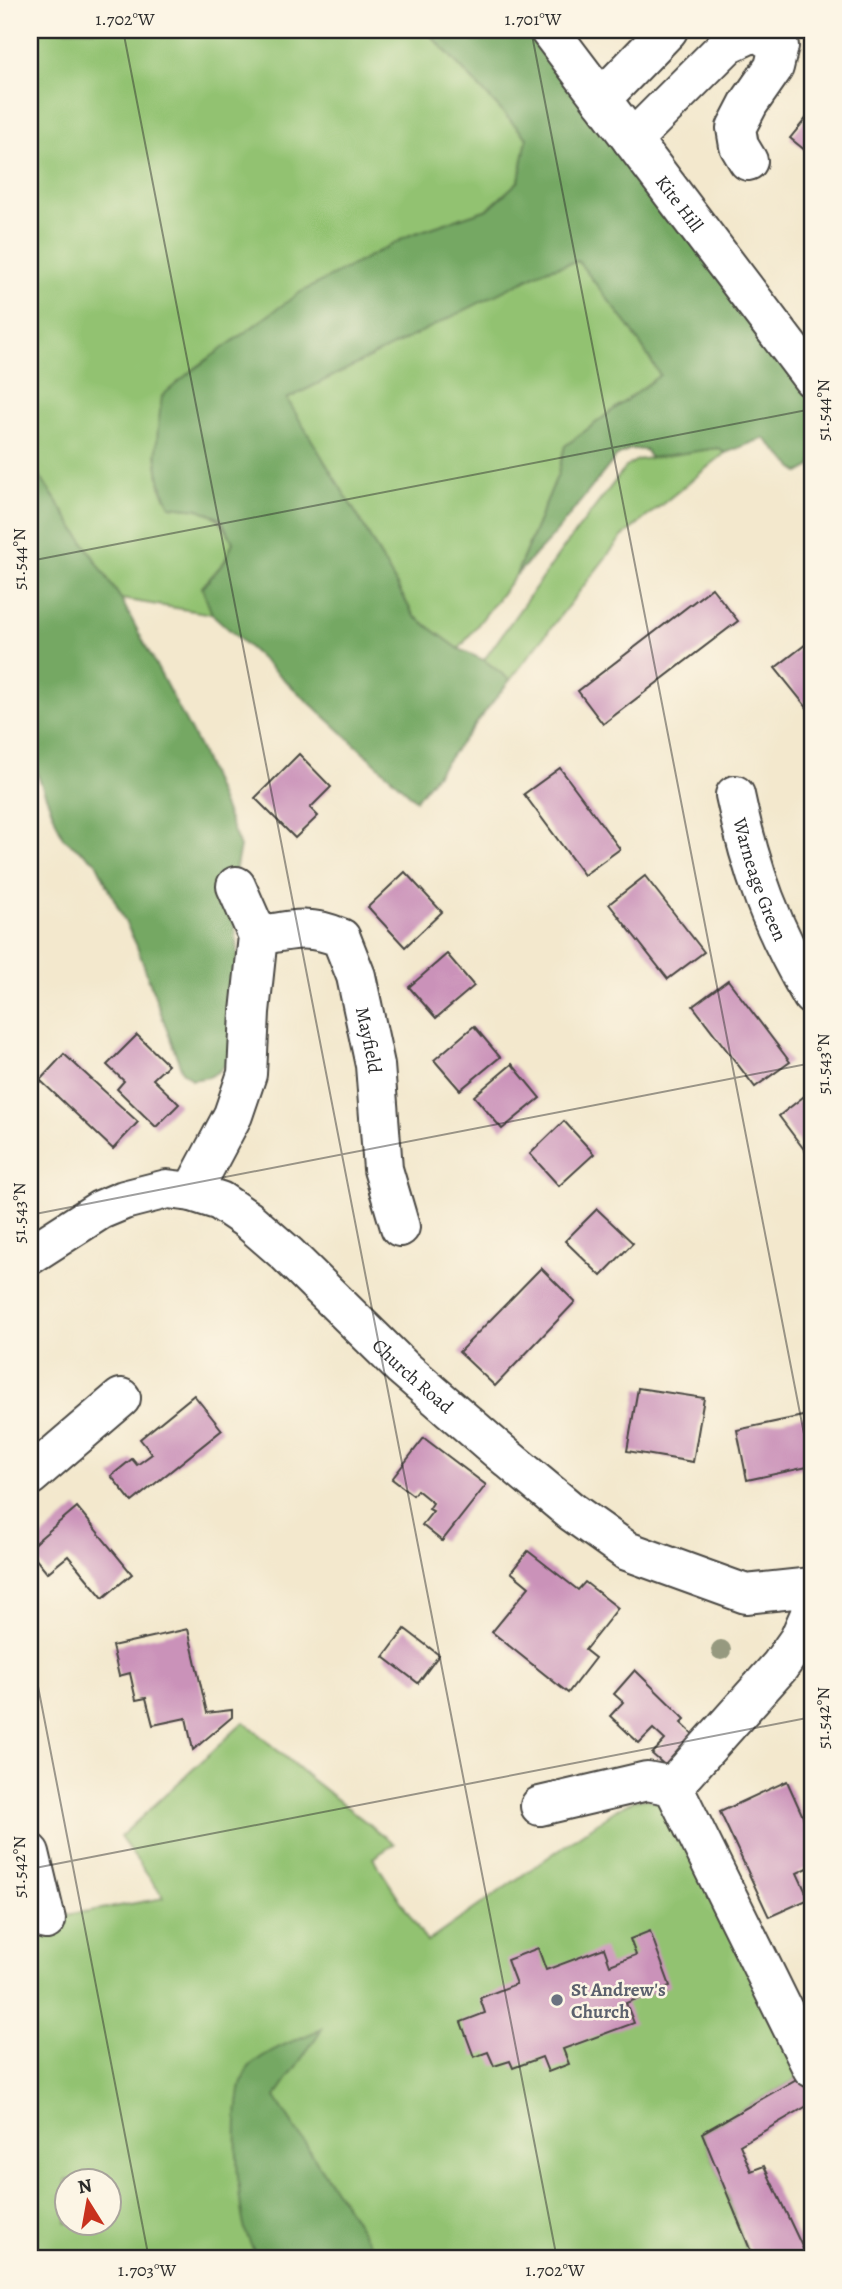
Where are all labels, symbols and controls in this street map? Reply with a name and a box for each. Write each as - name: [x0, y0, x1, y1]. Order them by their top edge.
- text: 1.702°W: [95, 7, 155, 31]
- text: 1.701°W: [504, 7, 562, 31]
- street label: Kite Hill: [649, 170, 709, 238]
- text: 51.544°N: [811, 379, 835, 441]
- text: 51.544°N: [7, 528, 31, 590]
- street label: Warneage Green: [726, 814, 793, 945]
- street label: Mayfield: [349, 1004, 388, 1075]
- text: 51.543°N: [811, 1033, 835, 1095]
- text: 51.543°N: [7, 1182, 31, 1244]
- street label: Church Road: [366, 1333, 459, 1420]
- text: 51.542°N: [811, 1687, 835, 1749]
- text: 51.542°N: [7, 1836, 31, 1898]
- place label: St Andrew's Church: [571, 1977, 666, 2025]
- marker: St Andrew's Church: [549, 1992, 565, 2008]
- north arrow: [52, 2166, 122, 2236]
- text: N: [76, 2172, 94, 2200]
- text: 1.703°W: [118, 2258, 176, 2282]
- text: 1.702°W: [525, 2258, 585, 2282]

